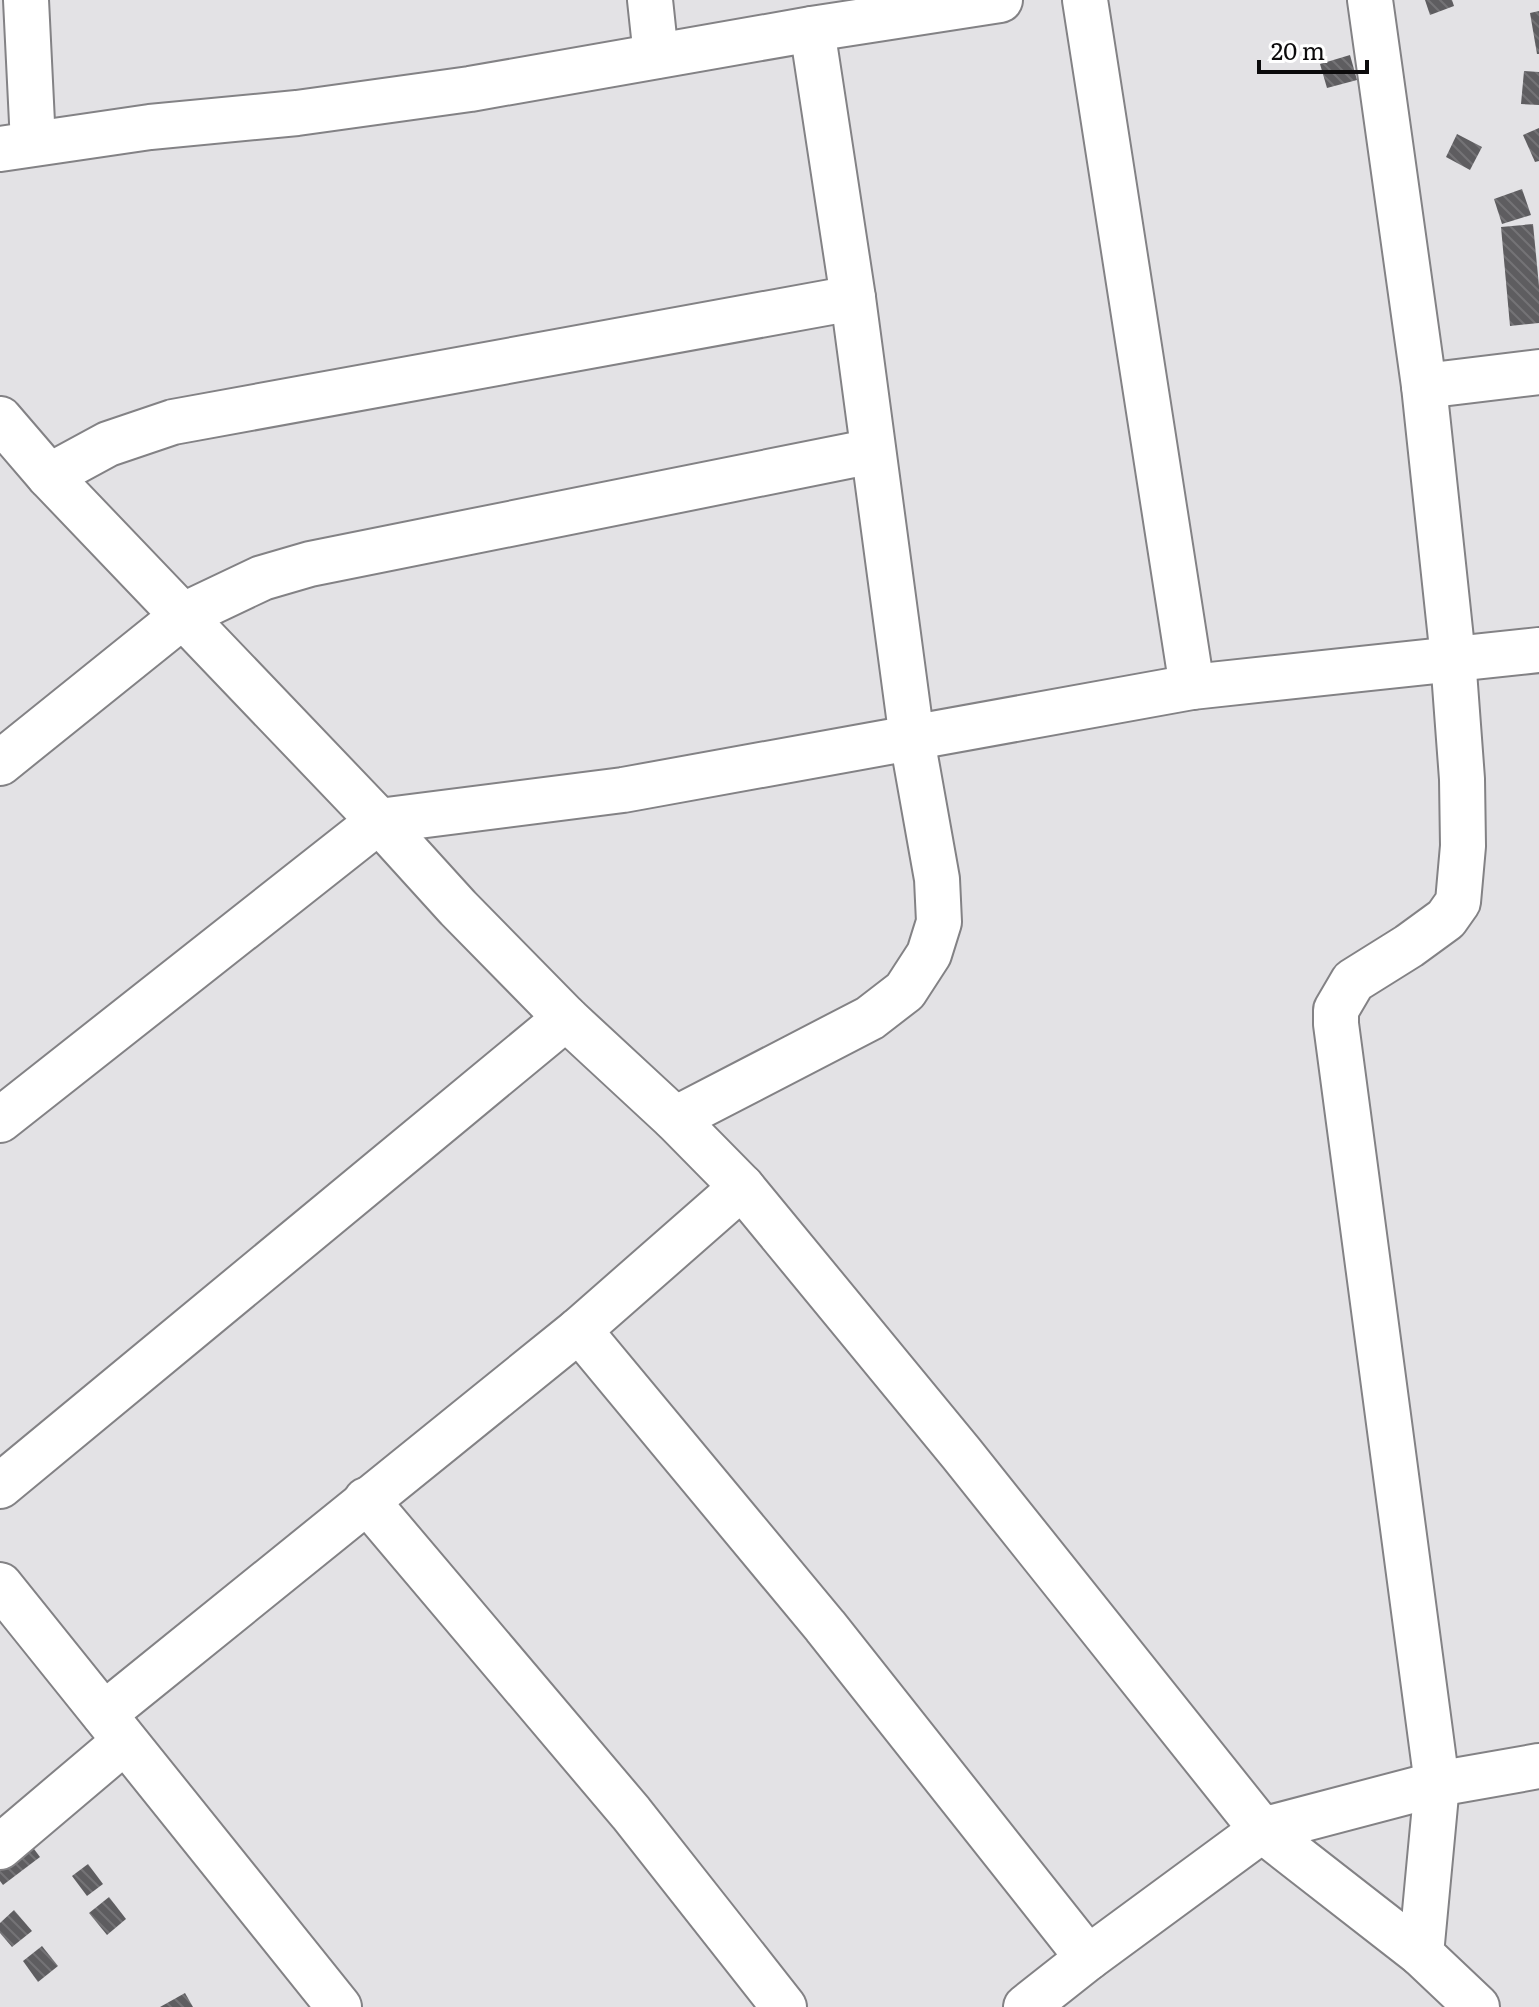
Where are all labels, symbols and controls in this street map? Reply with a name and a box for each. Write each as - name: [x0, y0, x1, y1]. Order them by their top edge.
- scale bar: [1259, 24, 1367, 74]
- text: 20 m: [1271, 32, 1325, 67]

